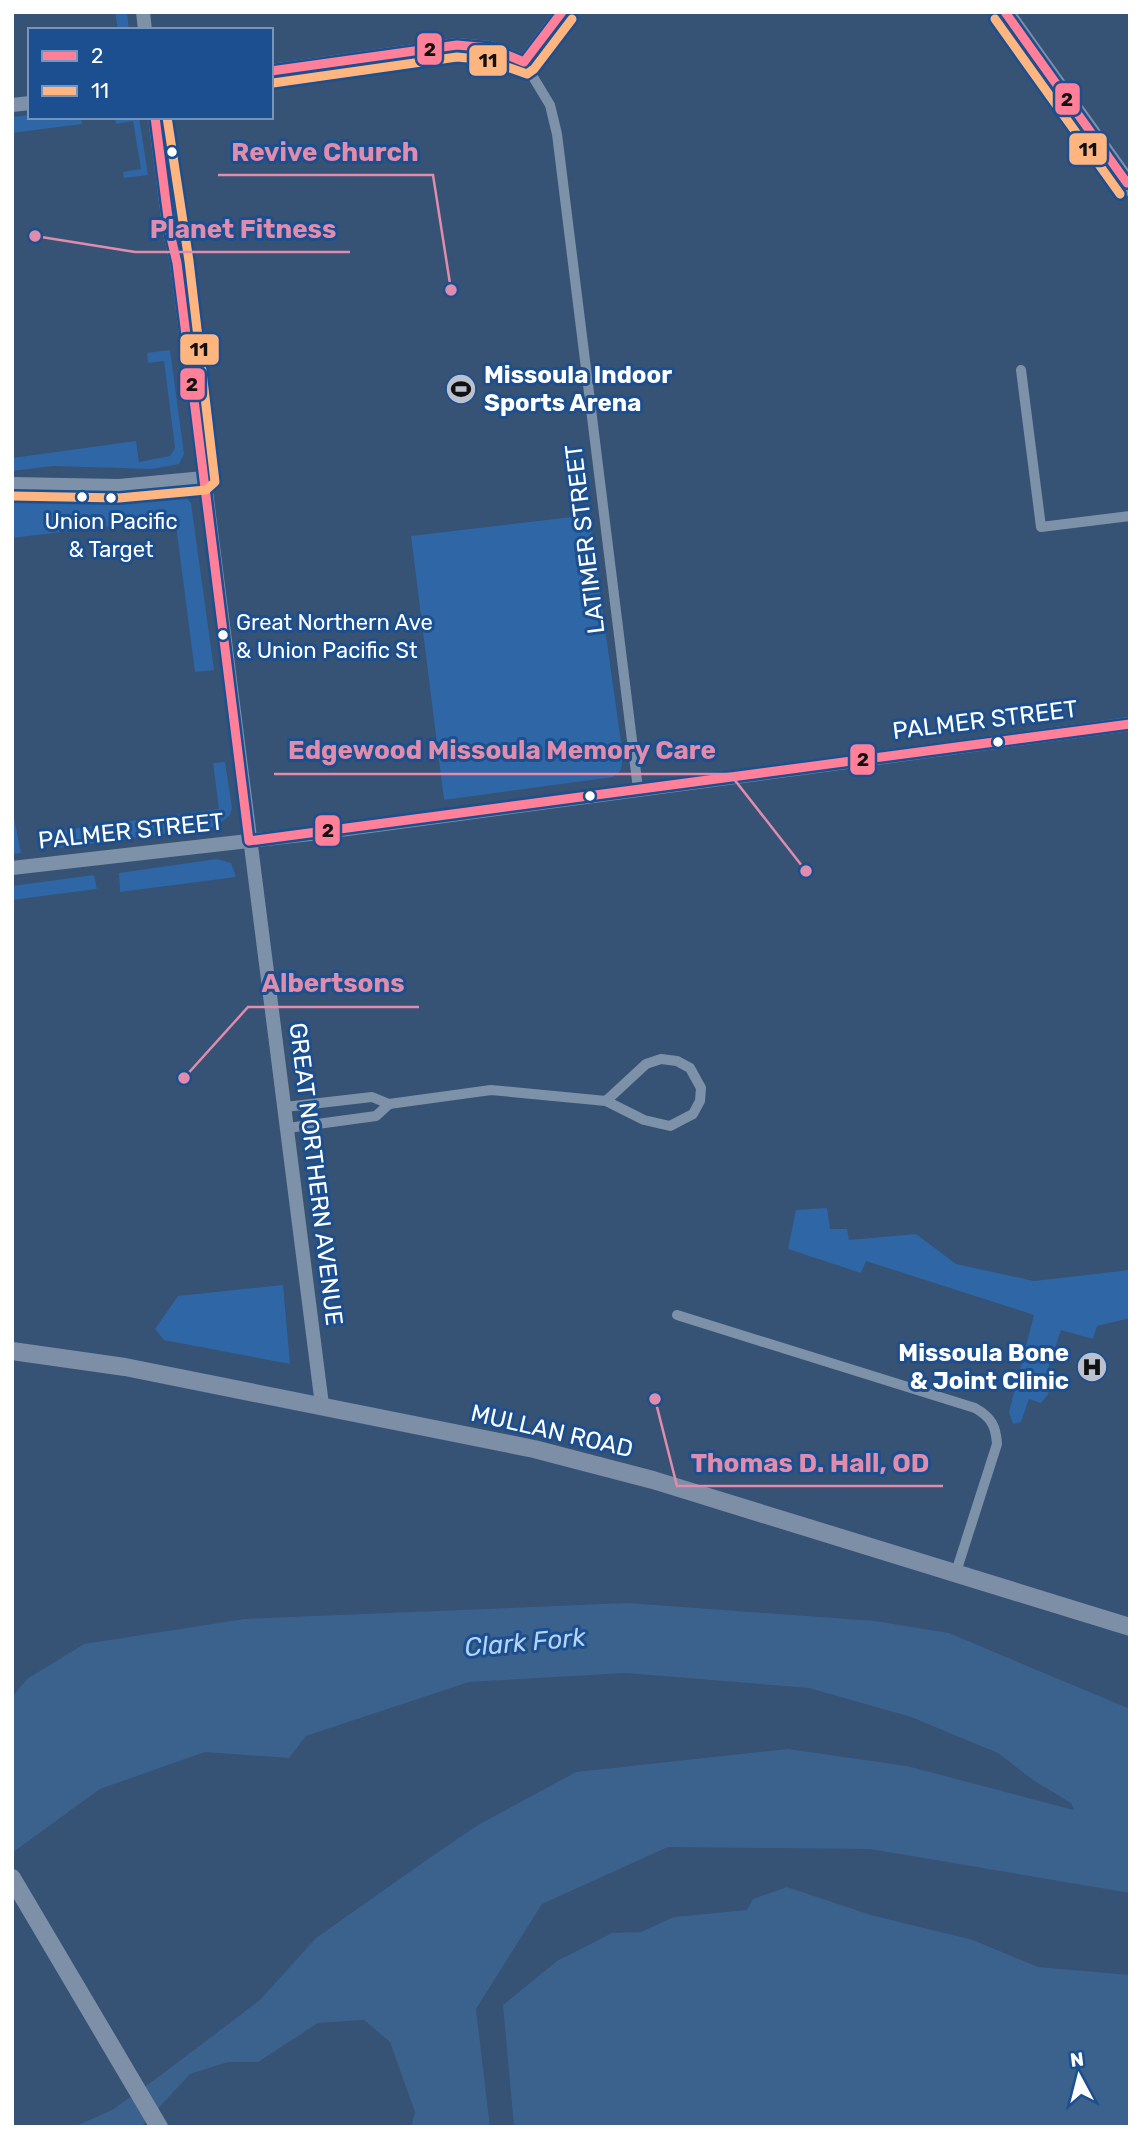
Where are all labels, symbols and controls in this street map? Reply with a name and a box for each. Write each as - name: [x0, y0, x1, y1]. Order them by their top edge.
- legend: [28, 28, 273, 119]
- line badge: 2: [416, 32, 443, 66]
- text: 2: [424, 38, 436, 61]
- text: 2: [91, 43, 103, 68]
- line badge: 11: [468, 44, 508, 77]
- text: 11: [479, 49, 497, 72]
- text: 11: [91, 78, 109, 103]
- line badge: 2: [1054, 82, 1081, 116]
- text: 2: [1061, 88, 1073, 111]
- callout: Revive Church: [218, 128, 433, 175]
- line badge: 11: [1068, 132, 1108, 166]
- text: Revive Church: [231, 137, 419, 168]
- text: 11: [1079, 138, 1097, 161]
- unlabelled marker: [165, 145, 179, 159]
- callout: Planet Fitness: [135, 205, 350, 252]
- text: Planet Fitness: [150, 214, 336, 245]
- line badge: 11: [179, 333, 220, 366]
- text: 11: [190, 338, 208, 361]
- place label: Missoula Indoor Sports Arena: [484, 361, 672, 417]
- line badge: 2: [179, 367, 206, 401]
- sports icon: Missoula Indoor Sports Arena: [444, 372, 478, 406]
- text: 2: [186, 373, 198, 396]
- street label: LATIMER STREET: [559, 443, 611, 635]
- unlabelled marker: [75, 490, 89, 504]
- marker: Union Pacific & Target: [104, 491, 118, 505]
- place label: Union Pacific & Target: [44, 508, 178, 563]
- place label: Great Northern Ave & Union Pacific St: [236, 609, 433, 664]
- marker: Great Northern Ave & Union Pacific St: [216, 628, 230, 642]
- street label: PALMER STREET: [891, 695, 1079, 745]
- callout: Edgewood Missoula Memory Care: [274, 727, 730, 774]
- text: Edgewood Missoula Memory Care: [288, 735, 716, 766]
- unlabelled marker: [991, 735, 1005, 749]
- line badge: 2: [849, 743, 876, 776]
- text: 2: [857, 748, 869, 771]
- unlabelled marker: [583, 789, 597, 803]
- street label: PALMER STREET: [37, 807, 225, 855]
- line badge: 2: [314, 814, 341, 847]
- text: 2: [322, 819, 334, 842]
- callout: Albertsons: [248, 960, 419, 1007]
- text: Albertsons: [261, 968, 405, 999]
- street label: GREAT NORTHERN AVENUE: [284, 1021, 348, 1327]
- place label: Missoula Bone & Joint Clinic: [898, 1339, 1069, 1395]
- hospital icon: Missoula Bone & Joint Clinic: [1075, 1350, 1109, 1384]
- street label: MULLAN ROAD: [468, 1399, 636, 1463]
- callout: Thomas D. Hall, OD: [677, 1439, 943, 1486]
- text: Thomas D. Hall, OD: [691, 1448, 929, 1479]
- water label: Clark Fork: [463, 1622, 588, 1663]
- north arrow: [1044, 2041, 1114, 2111]
- text: N: [1069, 2047, 1085, 2072]

